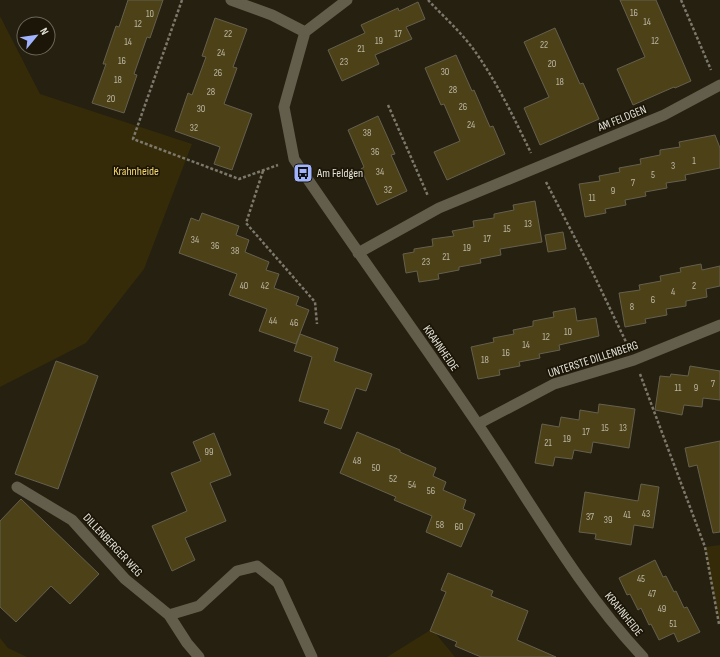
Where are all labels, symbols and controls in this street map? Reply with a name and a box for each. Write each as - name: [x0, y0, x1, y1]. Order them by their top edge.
- house number: 16: [630, 7, 638, 19]
- house number: 10: [146, 8, 154, 20]
- north arrow: [16, 16, 56, 56]
- house number: 14: [643, 16, 651, 28]
- house number: 12: [134, 18, 142, 30]
- text: N: [37, 26, 51, 37]
- house number: 22: [224, 28, 232, 40]
- house number: 17: [394, 28, 402, 40]
- house number: 19: [375, 35, 383, 47]
- house number: 12: [651, 35, 659, 47]
- house number: 14: [124, 36, 132, 48]
- house number: 22: [540, 39, 548, 51]
- house number: 21: [357, 43, 365, 55]
- house number: 24: [217, 47, 225, 59]
- house number: 16: [118, 55, 126, 67]
- house number: 23: [340, 56, 348, 68]
- house number: 20: [548, 58, 556, 70]
- house number: 30: [441, 66, 449, 78]
- house number: 26: [214, 67, 222, 79]
- house number: 18: [114, 74, 122, 86]
- house number: 18: [556, 76, 564, 88]
- house number: 28: [449, 84, 457, 96]
- house number: 28: [207, 86, 215, 98]
- house number: 20: [107, 93, 115, 105]
- house number: 26: [459, 101, 467, 113]
- street label: AM FELDGEN: [595, 102, 649, 135]
- house number: 30: [197, 103, 205, 115]
- house number: 24: [467, 119, 475, 131]
- house number: 32: [190, 122, 198, 134]
- house number: 38: [363, 127, 371, 139]
- house number: 36: [371, 146, 379, 158]
- house number: 1: [692, 155, 696, 167]
- house number: 3: [671, 160, 675, 172]
- bus stop icon: Am Feldgen: [292, 162, 314, 184]
- park label: Krahnheide: [113, 164, 159, 179]
- place label: Am Feldgen: [316, 166, 363, 181]
- house number: 34: [376, 166, 384, 178]
- house number: 5: [651, 169, 655, 181]
- house number: 7: [631, 177, 635, 189]
- house number: 32: [384, 184, 392, 196]
- house number: 9: [611, 185, 615, 197]
- house number: 11: [589, 192, 596, 204]
- house number: 13: [524, 218, 532, 230]
- house number: 15: [503, 223, 511, 235]
- house number: 17: [483, 233, 491, 245]
- house number: 34: [191, 234, 199, 246]
- house number: 36: [211, 240, 219, 252]
- house number: 19: [463, 242, 471, 254]
- house number: 38: [231, 245, 239, 257]
- house number: 21: [442, 251, 450, 263]
- house number: 23: [422, 256, 430, 268]
- house number: 40: [240, 280, 248, 292]
- house number: 42: [261, 280, 269, 292]
- house number: 2: [692, 280, 696, 292]
- house number: 4: [671, 286, 675, 298]
- house number: 6: [651, 294, 655, 306]
- house number: 8: [630, 301, 634, 313]
- house number: 44: [269, 315, 277, 327]
- house number: 46: [290, 317, 298, 329]
- street label: KRAHNHEIDE: [419, 322, 462, 374]
- house number: 10: [564, 326, 572, 338]
- house number: 12: [542, 331, 550, 343]
- street label: UNTERSTE DILLENBERG: [546, 338, 640, 381]
- house number: 14: [522, 339, 530, 351]
- house number: 16: [502, 347, 510, 359]
- house number: 18: [481, 354, 489, 366]
- house number: 7: [711, 378, 715, 390]
- house number: 11: [675, 382, 682, 394]
- house number: 9: [694, 382, 698, 394]
- house number: 15: [601, 422, 609, 434]
- house number: 13: [619, 422, 627, 434]
- house number: 17: [582, 426, 590, 438]
- house number: 19: [563, 433, 571, 445]
- house number: 21: [544, 437, 552, 449]
- house number: 99: [205, 446, 213, 458]
- house number: 48: [353, 455, 361, 467]
- house number: 50: [372, 462, 380, 474]
- house number: 52: [389, 473, 397, 485]
- house number: 54: [408, 479, 416, 491]
- house number: 56: [427, 485, 435, 497]
- house number: 43: [642, 508, 650, 520]
- house number: 41: [623, 509, 631, 521]
- street label: DILLENBERGER WEG: [80, 511, 146, 580]
- house number: 37: [586, 511, 594, 523]
- house number: 39: [604, 514, 612, 526]
- house number: 58: [436, 519, 444, 531]
- house number: 60: [455, 521, 463, 533]
- house number: 45: [637, 573, 645, 585]
- house number: 47: [648, 588, 656, 600]
- street label: KRAHNHEIDE: [601, 589, 646, 639]
- house number: 49: [658, 603, 666, 615]
- house number: 51: [669, 618, 677, 630]

